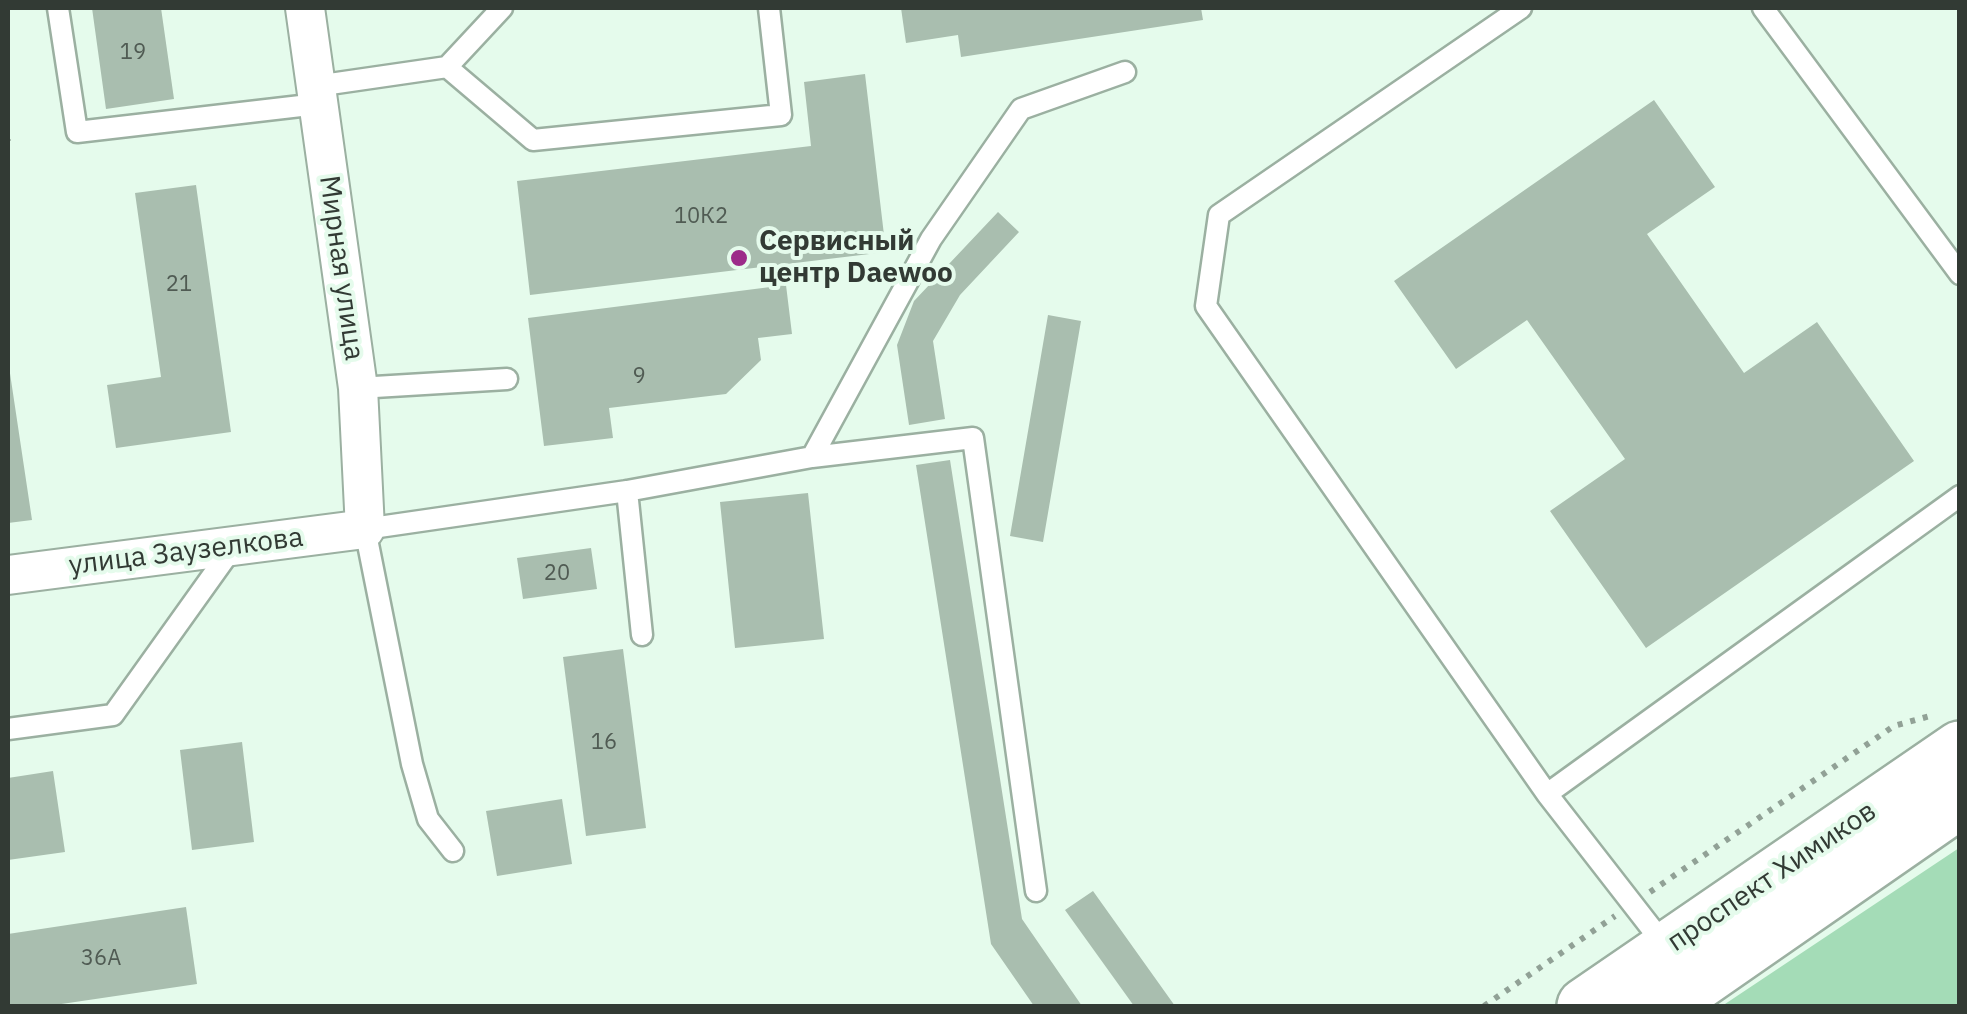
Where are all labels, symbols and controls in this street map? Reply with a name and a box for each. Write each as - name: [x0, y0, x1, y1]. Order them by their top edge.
- house number: 19: [120, 40, 146, 66]
- street label: Мирная улица: [311, 174, 371, 362]
- house number: 10К2: [674, 204, 728, 230]
- place label: Сервисный центр Daewoo: [759, 225, 953, 291]
- marker: Сервисный центр Daewoo: [728, 247, 750, 269]
- house number: 21: [166, 272, 192, 298]
- house number: 9: [632, 364, 646, 390]
- street label: улица Заузелкова: [67, 521, 305, 583]
- house number: 20: [544, 561, 570, 587]
- house number: 16: [591, 730, 617, 756]
- street label: проспект Химиков: [1661, 795, 1883, 959]
- house number: 36А: [81, 946, 121, 972]

